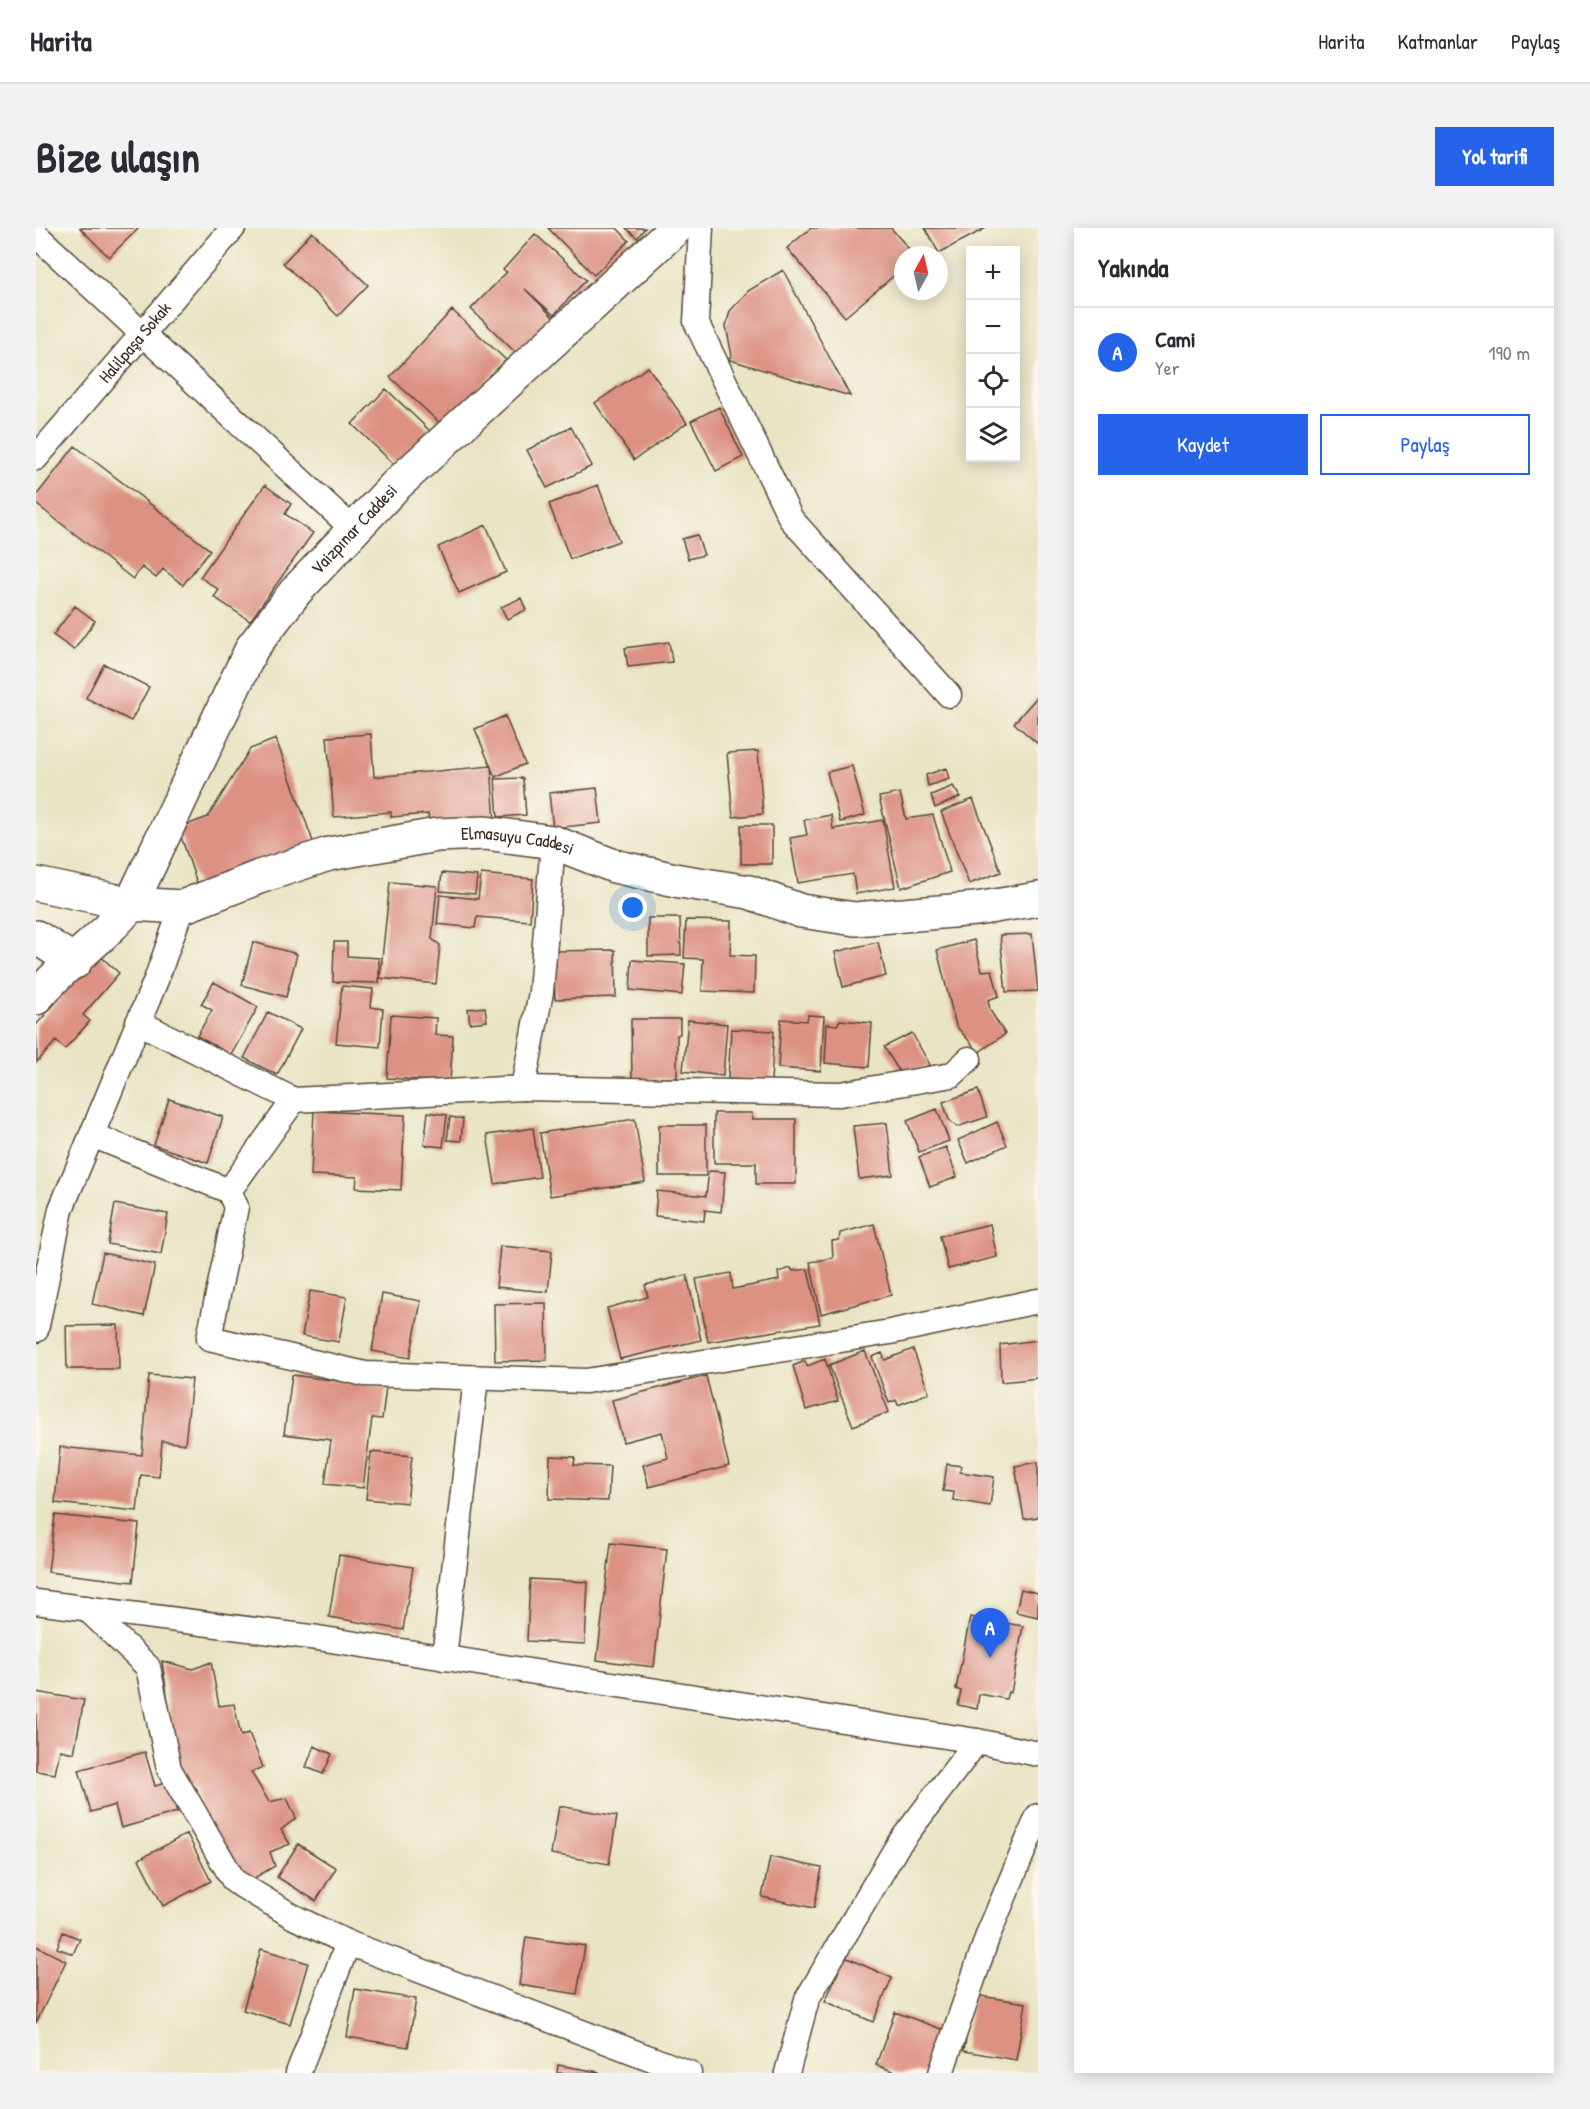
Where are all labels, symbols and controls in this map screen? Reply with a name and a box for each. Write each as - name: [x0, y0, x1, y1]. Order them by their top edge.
- text: Harita: [30, 22, 92, 60]
- text: Harita: [1318, 27, 1365, 56]
- text: Katmanlar: [1398, 27, 1478, 56]
- text: Paylaş: [1511, 27, 1560, 56]
- button: Yol tarifi: [1435, 127, 1554, 186]
- text: Bize ulaşın: [36, 128, 200, 185]
- north arrow: [894, 246, 948, 300]
- map controls: [966, 246, 1020, 462]
- button: +: [966, 246, 1020, 300]
- text: Yakında: [1098, 250, 1168, 285]
- street label: Halilpaşa Sokak: [93, 296, 177, 388]
- button: −: [966, 300, 1020, 354]
- text: Cami: [1155, 324, 1196, 354]
- text: A: [1113, 339, 1122, 366]
- text: 190 m: [1488, 339, 1530, 366]
- button: locate: [966, 354, 1020, 408]
- text: Yer: [1155, 354, 1180, 381]
- button: layers: [966, 408, 1020, 462]
- button: Kaydet: [1098, 414, 1308, 475]
- button: Paylaş: [1320, 414, 1530, 475]
- street label: Vaizpınar Caddesi: [305, 478, 403, 580]
- street label: Elmasuyu Caddesi: [460, 820, 578, 861]
- your location: [618, 893, 647, 922]
- pin: A: [970, 1608, 1010, 1658]

